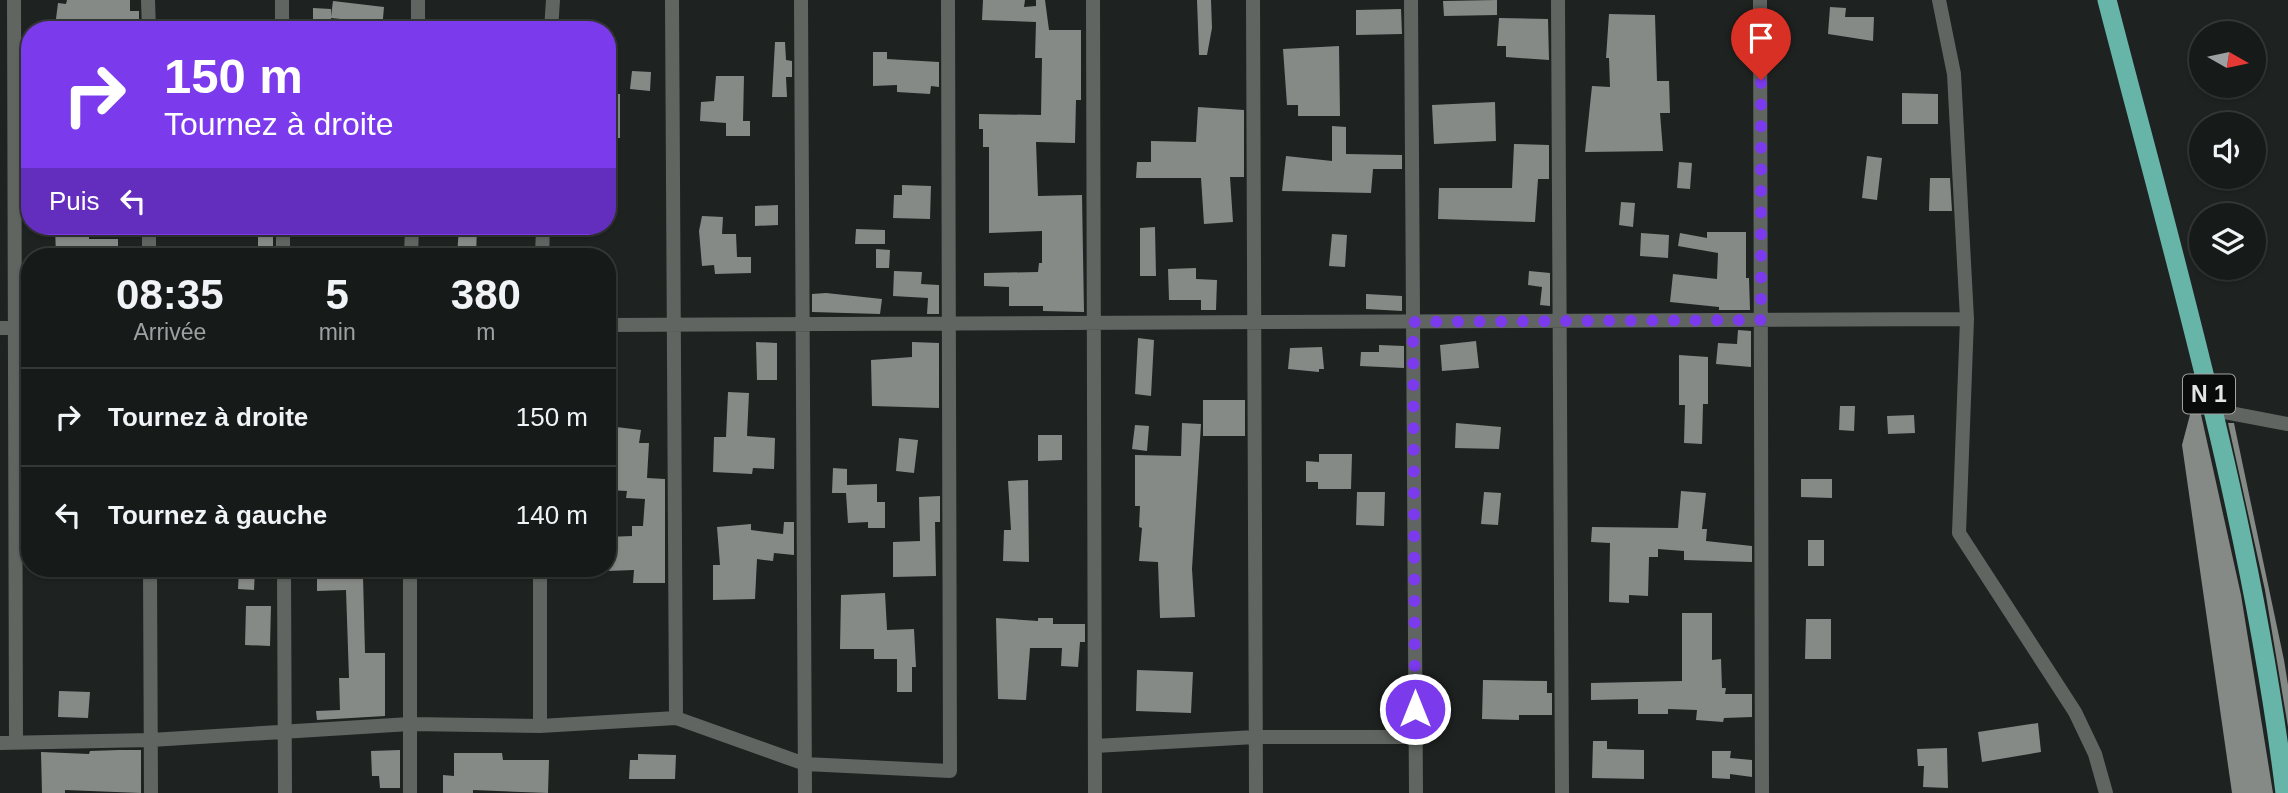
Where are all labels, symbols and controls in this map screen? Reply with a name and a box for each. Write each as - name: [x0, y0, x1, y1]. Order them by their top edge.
- pin: [1731, 8, 1791, 80]
- icon: arrive: [1742, 19, 1780, 57]
- north arrow: [2189, 21, 2266, 98]
- map controls: [2189, 21, 2266, 280]
- icon: right: [49, 49, 140, 140]
- text: 150 m: [164, 49, 303, 103]
- text: Tournez à droite: [164, 106, 393, 142]
- button: sound: [2189, 112, 2266, 189]
- icon: left: [114, 182, 152, 220]
- text: Puis: [49, 186, 100, 216]
- button: layers: [2189, 203, 2266, 280]
- text: 08:35: [116, 271, 224, 318]
- text: 5: [325, 271, 349, 318]
- text: 380: [451, 271, 521, 318]
- text: Arrivée: [133, 319, 206, 345]
- text: min: [319, 319, 356, 345]
- text: m: [476, 319, 495, 345]
- road number: N 1: [2183, 374, 2235, 414]
- icon: right: [49, 398, 87, 436]
- text: Tournez à droite: [108, 402, 308, 432]
- text: 150 m: [516, 402, 588, 432]
- icon: left: [49, 496, 87, 534]
- text: Tournez à gauche: [108, 500, 327, 530]
- text: 140 m: [516, 500, 588, 530]
- position arrow: [1378, 672, 1452, 746]

